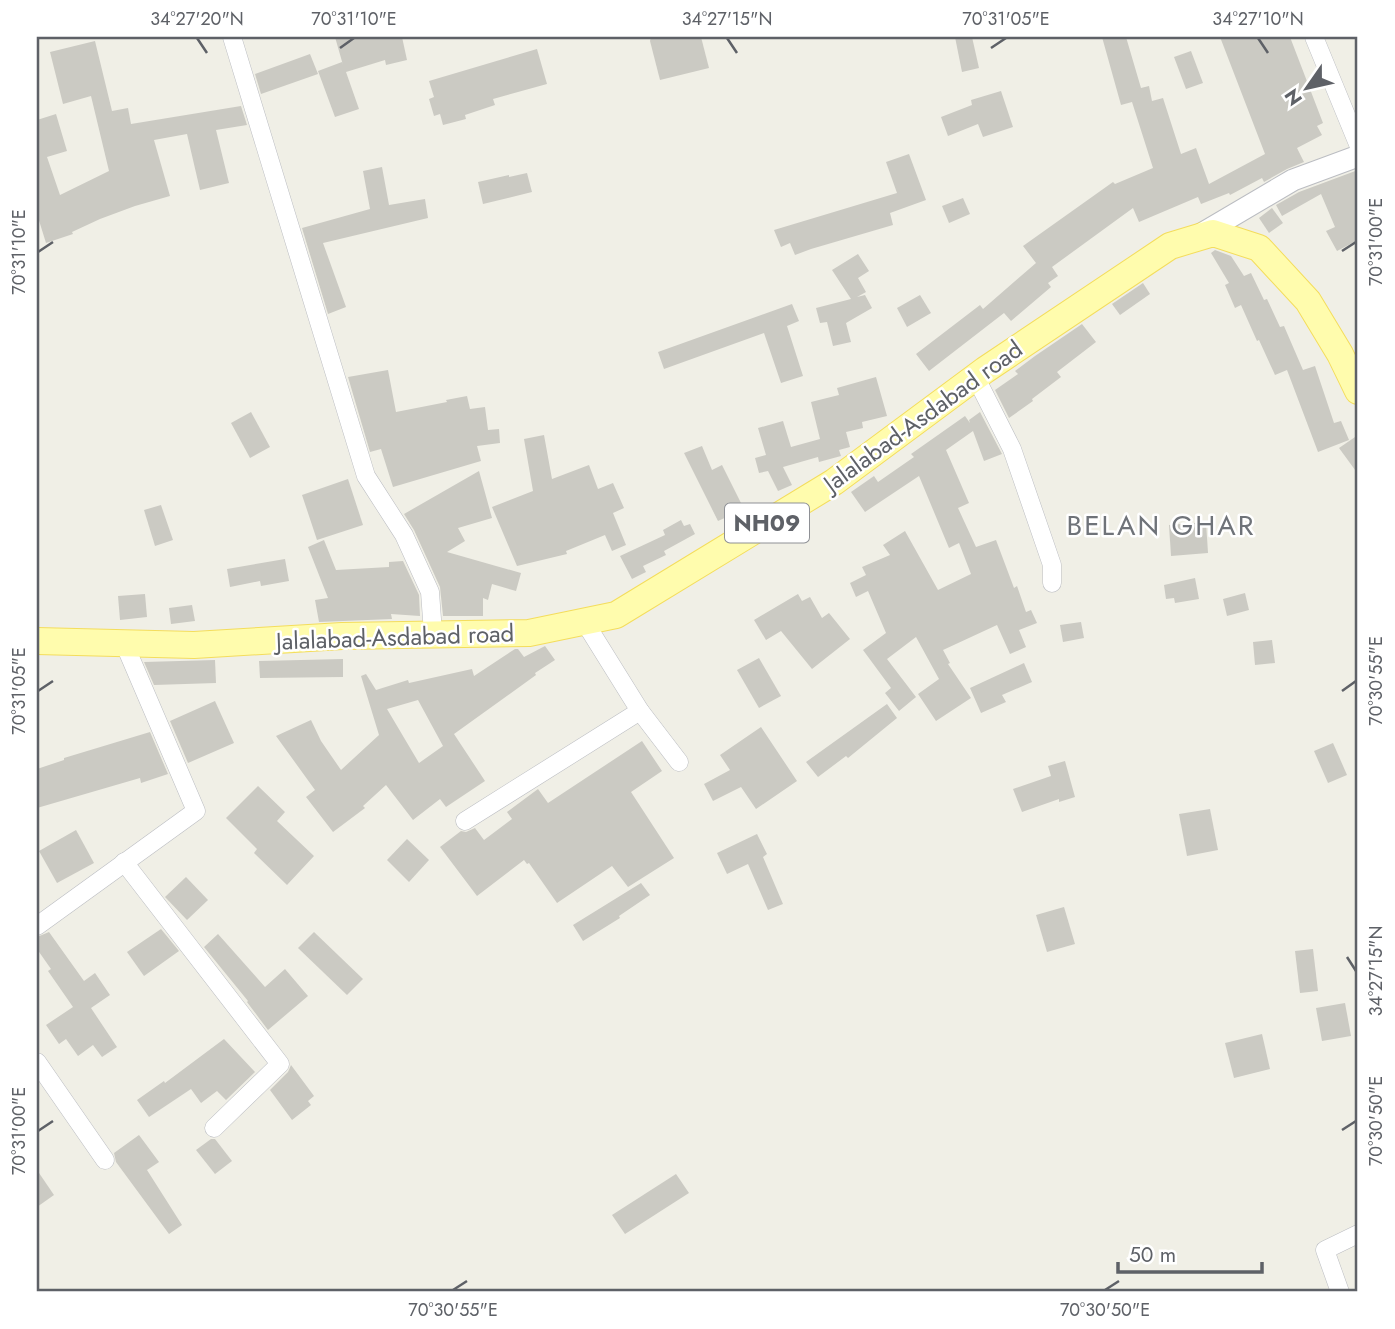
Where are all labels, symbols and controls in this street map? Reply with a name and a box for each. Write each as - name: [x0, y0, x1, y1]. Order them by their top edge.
- text: 34°27'20"N: [150, 6, 244, 32]
- text: 70°31'10"E: [311, 6, 397, 32]
- text: 34°27'15"N: [682, 6, 772, 32]
- text: 70°31'05"E: [962, 6, 1050, 32]
- text: 34°27'10"N: [1212, 6, 1304, 32]
- north arrow: [1272, 52, 1342, 122]
- text: N: [1278, 83, 1309, 111]
- text: 70°31'00"E: [1363, 198, 1389, 286]
- text: 70°31'10"E: [6, 209, 32, 295]
- street label: Jalalabad-Asdabad road: [814, 332, 1030, 502]
- road number: NH09: [725, 503, 809, 542]
- district label: BELAN GHAR: [1067, 505, 1255, 546]
- street label: Jalalabad-Asdabad road: [272, 615, 515, 659]
- text: 70°30'55"E: [1363, 636, 1389, 726]
- text: 70°31'05"E: [6, 647, 32, 735]
- text: 34°27'15"N: [1363, 926, 1389, 1016]
- text: 70°30'50"E: [1363, 1076, 1389, 1166]
- text: 70°31'00"E: [6, 1087, 32, 1175]
- scale bar: [1118, 1231, 1262, 1275]
- text: 50 m: [1129, 1240, 1176, 1270]
- text: 70°30'55"E: [408, 1297, 498, 1323]
- text: 70°30'50"E: [1060, 1297, 1150, 1323]

